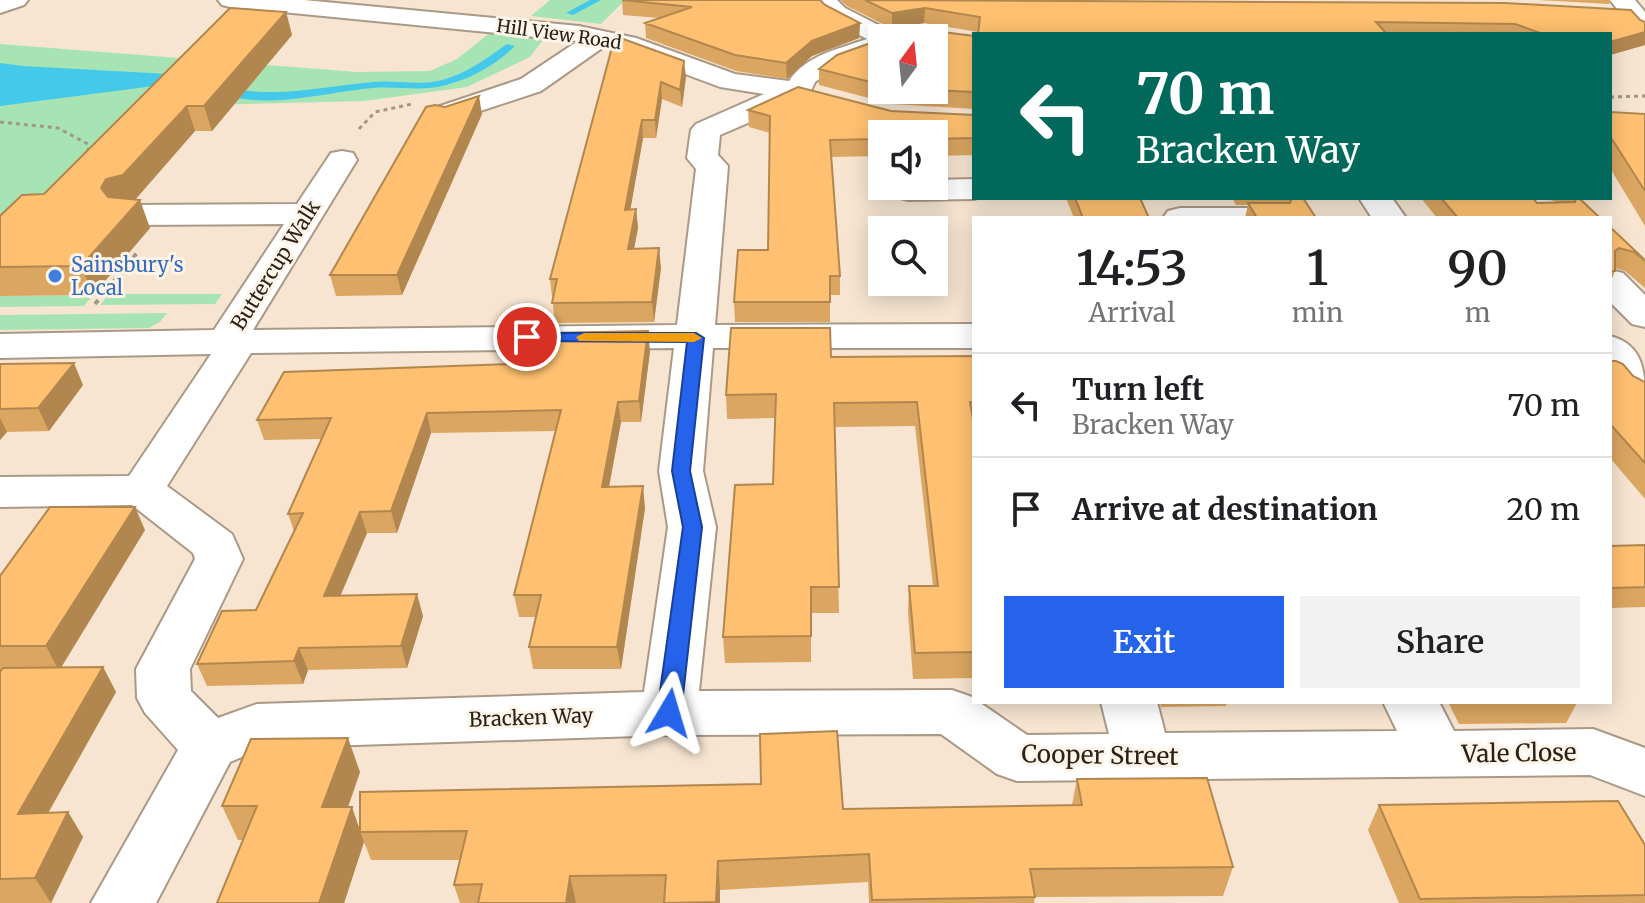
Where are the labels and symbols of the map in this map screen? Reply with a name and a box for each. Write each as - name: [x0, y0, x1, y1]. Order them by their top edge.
- street label: Hill View Road: [495, 14, 623, 54]
- north arrow: [868, 24, 948, 104]
- street label: Buttercup Walk: [225, 195, 325, 334]
- place label: Sainsbury's Local: [71, 252, 184, 300]
- marker: Sainsbury's Local: [46, 267, 64, 285]
- pin: [493, 303, 561, 371]
- position arrow: [627, 671, 711, 755]
- street label: Bracken Way: [468, 702, 594, 732]
- street label: Vale Close: [1460, 737, 1577, 770]
- street label: Cooper Street: [1021, 738, 1179, 772]

